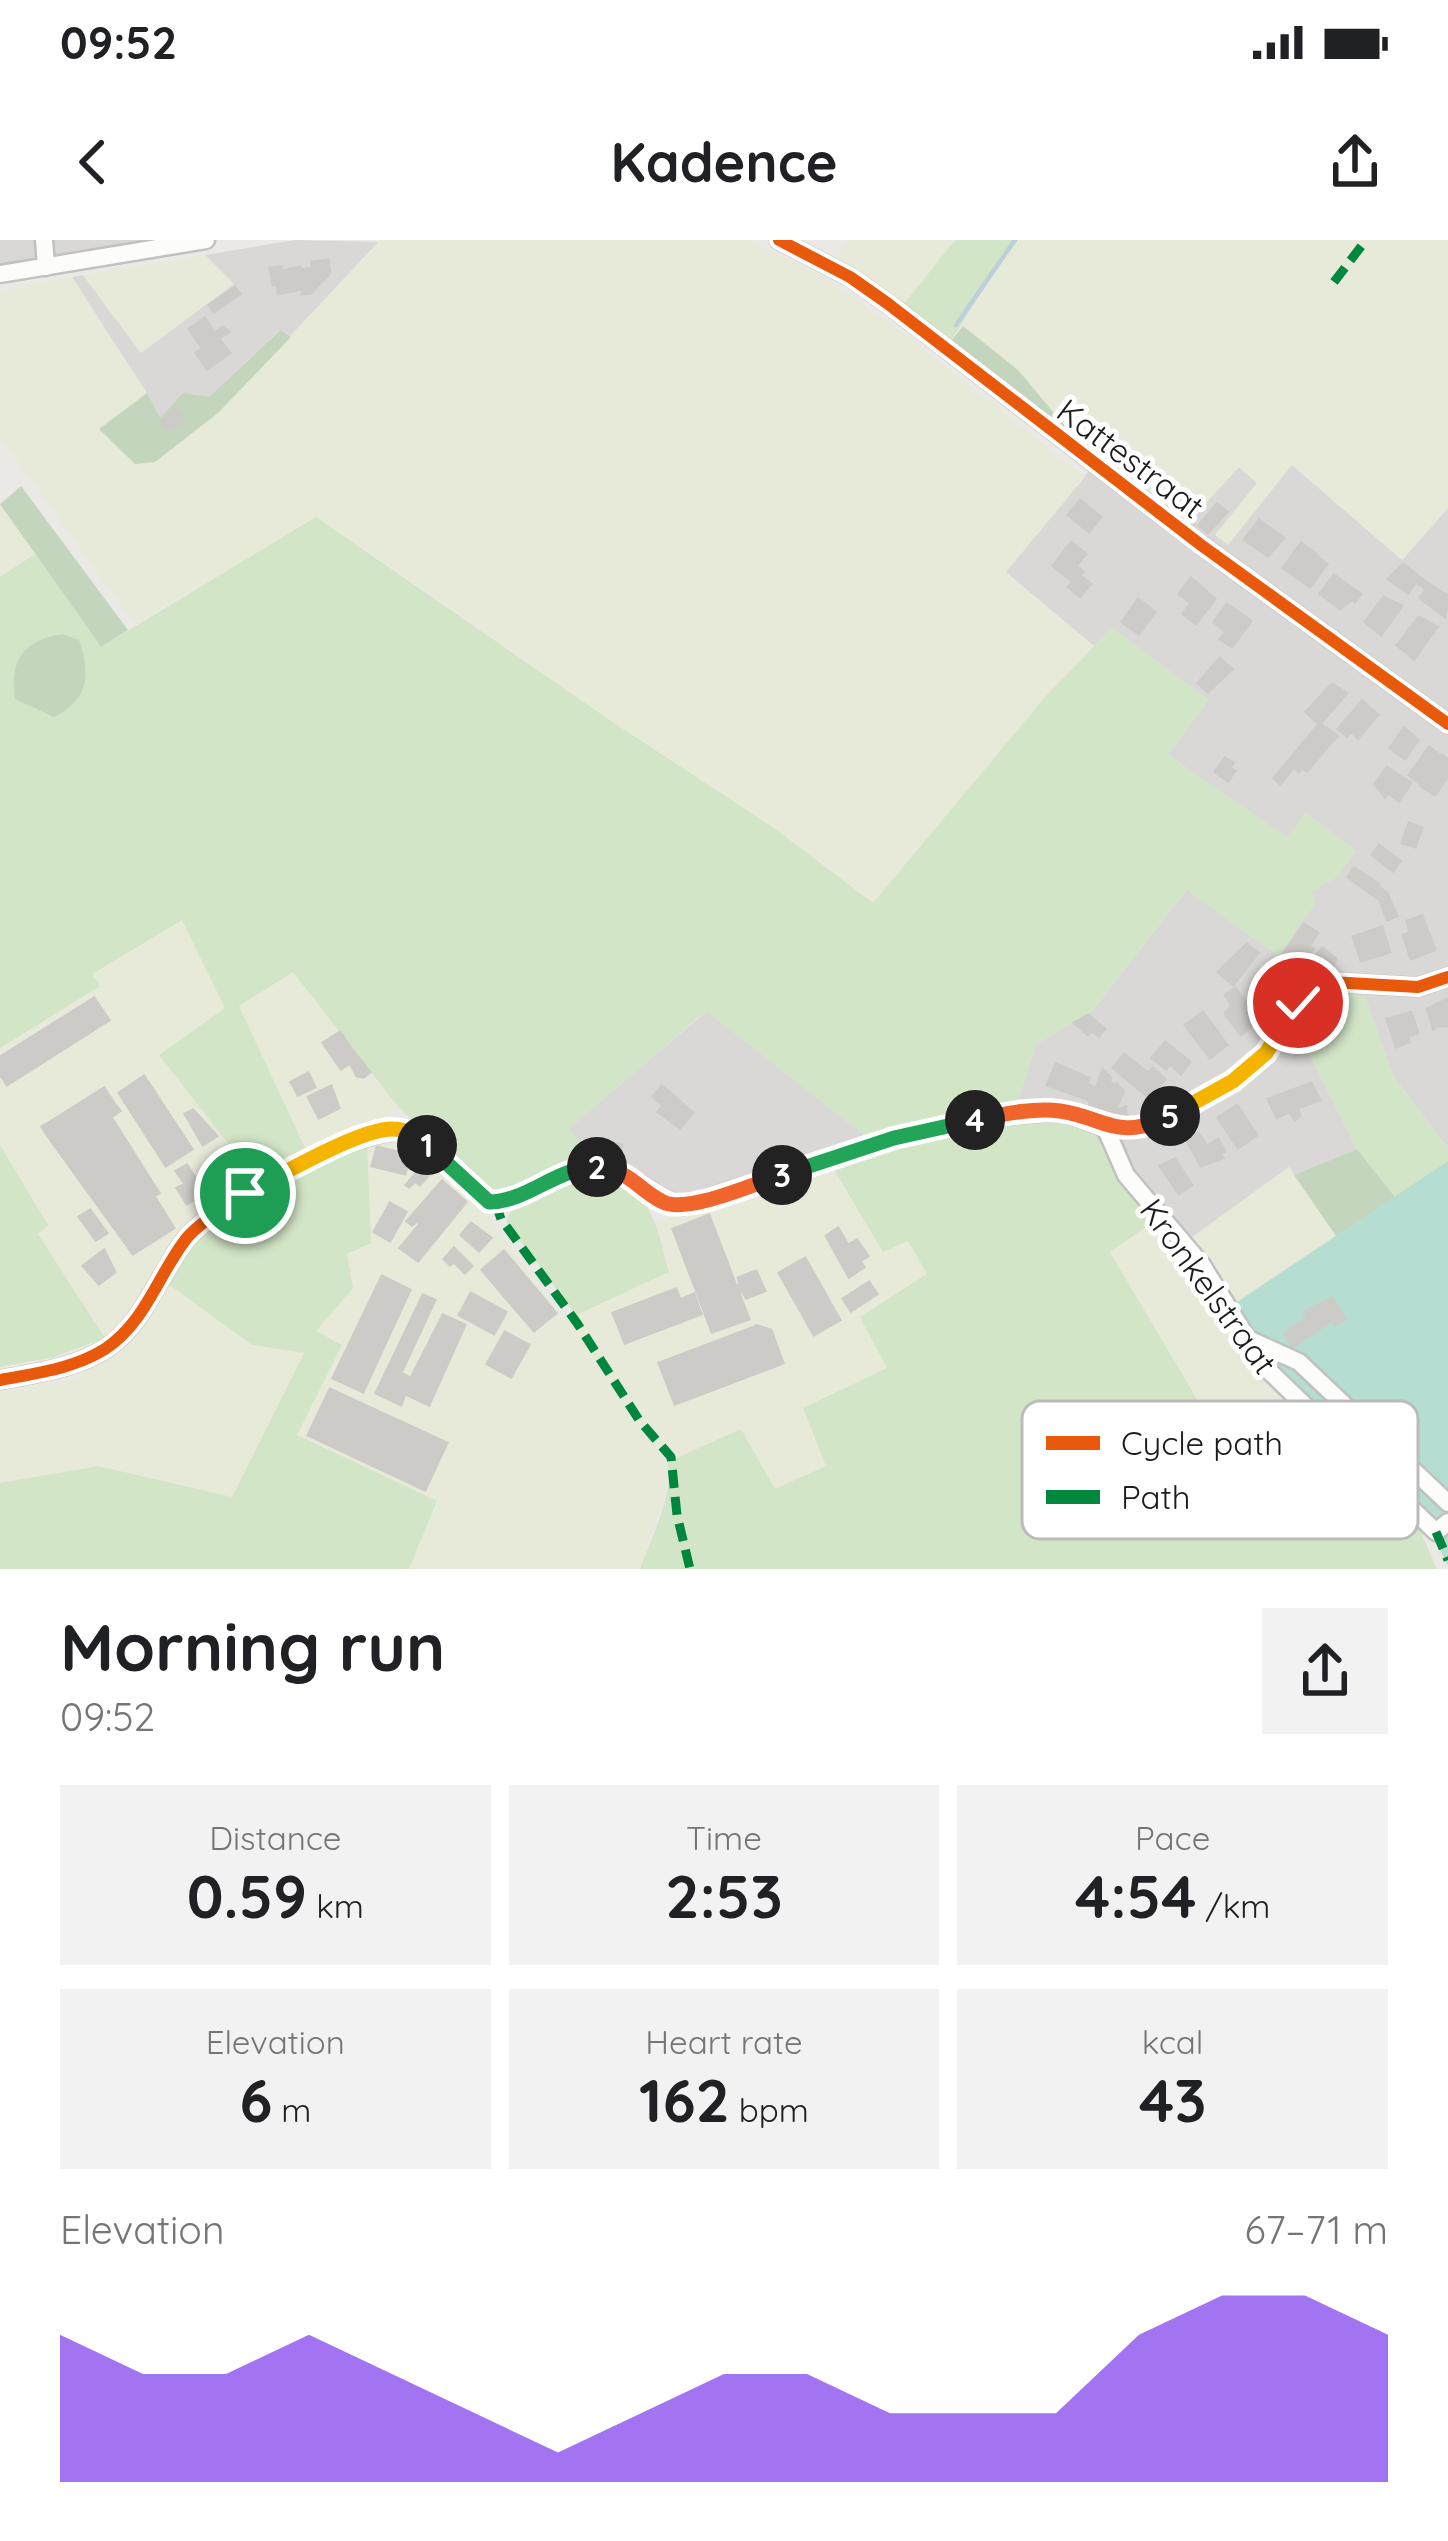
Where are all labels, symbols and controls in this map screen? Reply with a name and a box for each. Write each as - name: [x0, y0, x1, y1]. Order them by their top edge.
- text: 09:52: [60, 14, 177, 70]
- text: Kadence: [610, 128, 838, 196]
- icon: back: [60, 129, 126, 195]
- icon: share: [1322, 129, 1388, 195]
- street label: Kattestraat: [1049, 389, 1213, 527]
- pin: [1247, 952, 1349, 1054]
- icon: check: [1265, 970, 1331, 1036]
- pin: 5: [1140, 1086, 1200, 1146]
- pin: 4: [945, 1090, 1005, 1150]
- text: 5: [1160, 1095, 1180, 1136]
- text: 4: [965, 1099, 985, 1140]
- pin: 1: [397, 1115, 457, 1175]
- text: 1: [421, 1124, 433, 1165]
- pin: 2: [567, 1137, 627, 1197]
- pin: [194, 1142, 296, 1244]
- pin: 3: [752, 1145, 812, 1205]
- text: 2: [588, 1146, 606, 1187]
- text: 3: [773, 1154, 791, 1195]
- icon: arrive: [212, 1160, 278, 1226]
- street label: Kronkelstraat: [1132, 1190, 1286, 1382]
- legend: [1022, 1401, 1418, 1539]
- text: Cycle path: [1121, 1422, 1283, 1463]
- text: Path: [1121, 1476, 1190, 1517]
- text: Morning run: [60, 1605, 445, 1688]
- button: share: [1262, 1608, 1388, 1734]
- text: 09:52: [60, 1692, 155, 1741]
- text: Distance: [209, 1817, 341, 1858]
- text: Time: [686, 1817, 762, 1858]
- text: Pace: [1135, 1817, 1210, 1858]
- text: 0.59: [187, 1858, 307, 1933]
- text: 2:53: [665, 1858, 783, 1933]
- text: 4:54: [1075, 1858, 1196, 1933]
- text: km: [307, 1885, 364, 1926]
- text: /km: [1196, 1885, 1270, 1926]
- text: Elevation: [206, 2021, 345, 2062]
- text: Heart rate: [645, 2021, 803, 2062]
- text: kcal: [1142, 2021, 1203, 2062]
- text: 6: [239, 2062, 272, 2137]
- text: 162: [639, 2062, 730, 2137]
- text: 43: [1139, 2062, 1206, 2137]
- text: m: [272, 2089, 311, 2130]
- text: bpm: [730, 2089, 809, 2130]
- text: Elevation: [60, 2205, 224, 2254]
- text: 67–71 m: [1245, 2205, 1388, 2254]

